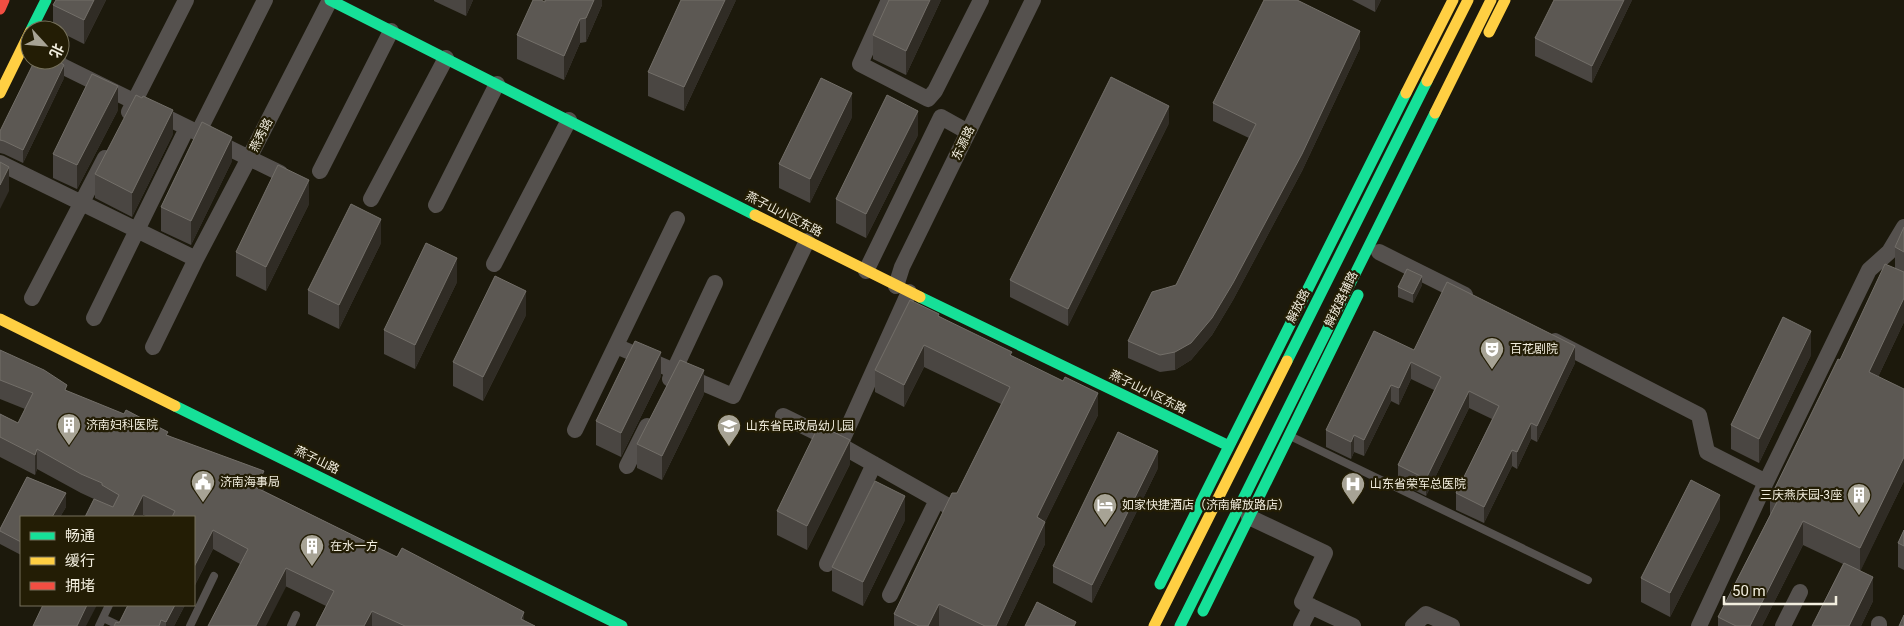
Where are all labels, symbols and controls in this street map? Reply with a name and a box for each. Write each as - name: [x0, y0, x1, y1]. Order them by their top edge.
- north arrow: [20, 20, 70, 70]
- text: 北: [46, 41, 67, 60]
- street label: 燕秀路: [247, 116, 275, 154]
- street label: 东源路: [949, 124, 977, 162]
- street label: 燕子山小区东路: [743, 189, 825, 239]
- street label: 解放路辅路: [1322, 269, 1360, 329]
- street label: 解放路: [1284, 287, 1312, 325]
- theatre icon: 百花剧院: [1479, 336, 1505, 370]
- place label: 百花剧院: [1510, 342, 1558, 356]
- street label: 燕子山小区东路: [1107, 367, 1189, 417]
- building icon: 济南妇科医院: [56, 412, 82, 446]
- school or university icon: 山东省民政局幼儿园: [716, 413, 742, 447]
- place label: 济南妇科医院: [86, 418, 158, 432]
- place label: 山东省民政局幼儿园: [746, 419, 854, 433]
- street label: 燕子山路: [292, 443, 342, 477]
- public building icon: 济南海事局: [190, 469, 216, 503]
- hospital icon: 山东省荣军总医院: [1340, 471, 1366, 505]
- place label: 济南海事局: [220, 475, 280, 489]
- place label: 山东省荣军总医院: [1370, 477, 1466, 491]
- building icon: 三庆燕庆园-3座: [1846, 482, 1872, 516]
- place label: 三庆燕庆园-3座: [1760, 488, 1842, 502]
- hotel icon: 如家快捷酒店（济南解放路店）: [1092, 492, 1118, 526]
- place label: 如家快捷酒店（济南解放路店）: [1122, 498, 1290, 512]
- legend: [20, 516, 195, 606]
- text: 畅通: [65, 527, 95, 545]
- building icon: 在水一方: [299, 533, 325, 567]
- place label: 在水一方: [330, 539, 378, 553]
- text: 缓行: [65, 552, 95, 570]
- scale bar: [1724, 574, 1836, 606]
- text: 拥堵: [65, 577, 95, 595]
- text: 50 m: [1732, 582, 1766, 600]

